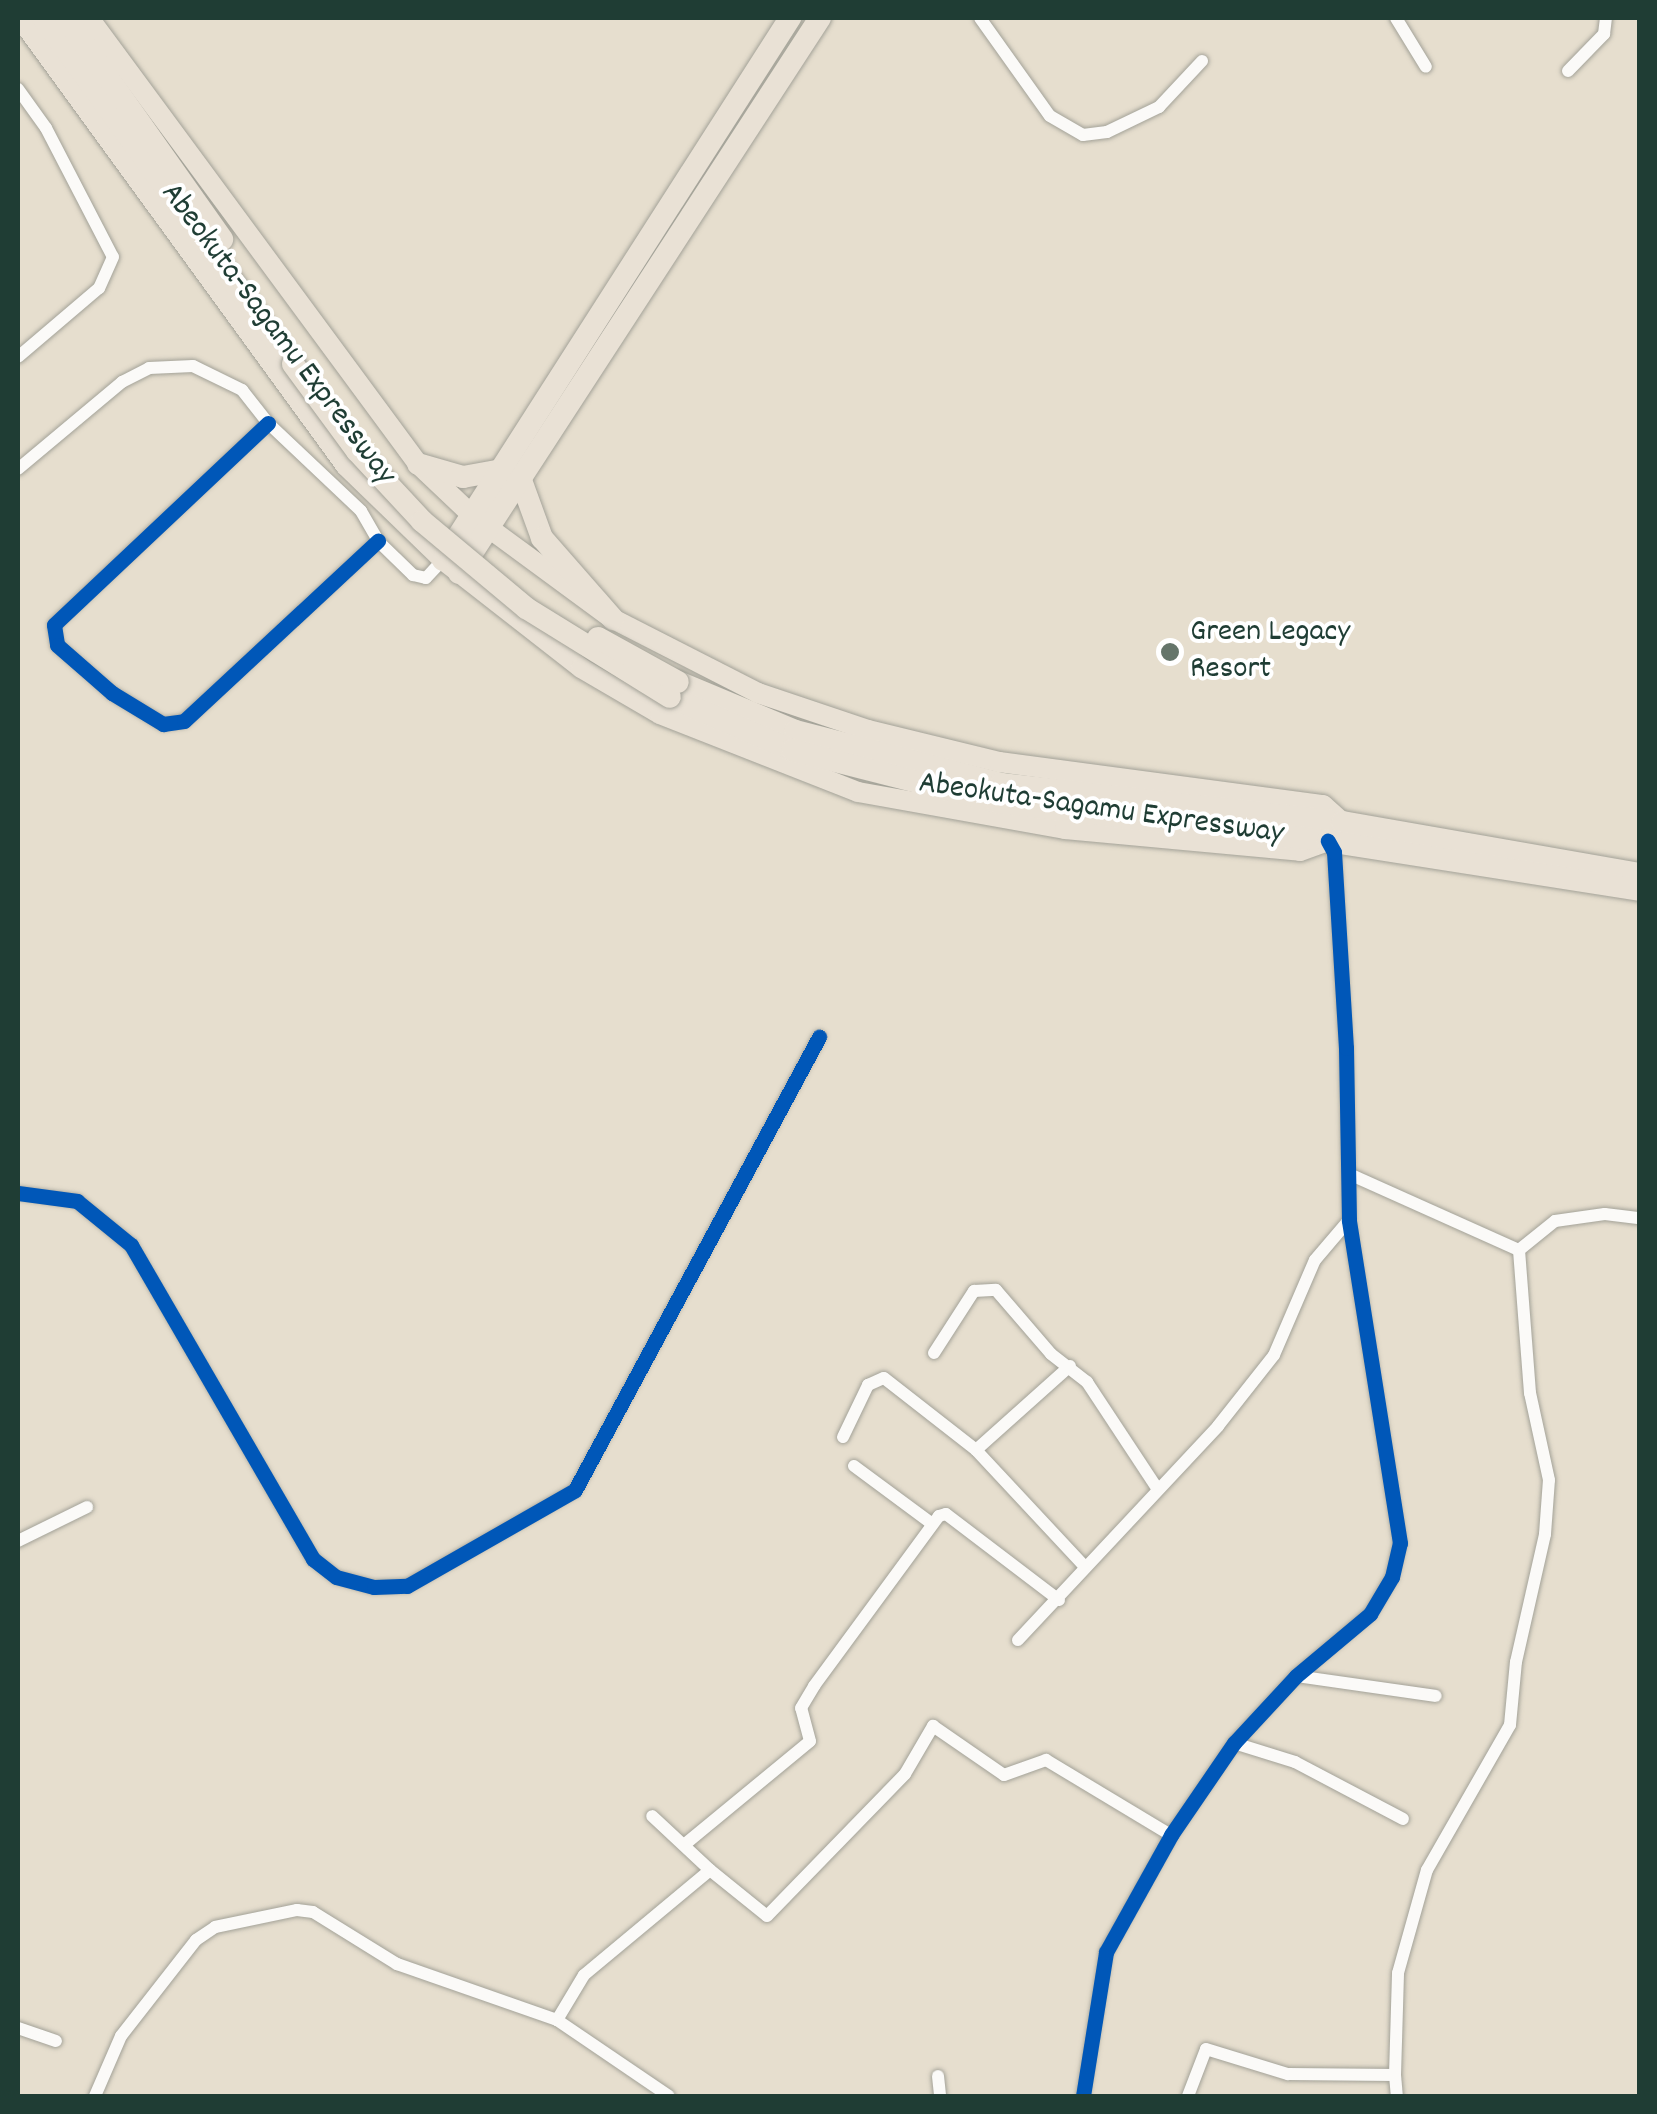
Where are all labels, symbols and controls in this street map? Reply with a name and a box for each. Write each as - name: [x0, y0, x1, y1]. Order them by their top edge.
- street label: Abeokuta-Sagamu Expressway: [151, 176, 403, 494]
- place label: Green Legacy Resort: [1190, 615, 1350, 690]
- marker: Green Legacy Resort: [1159, 641, 1181, 663]
- street label: Abeokuta-Sagamu Expressway: [916, 765, 1286, 855]

